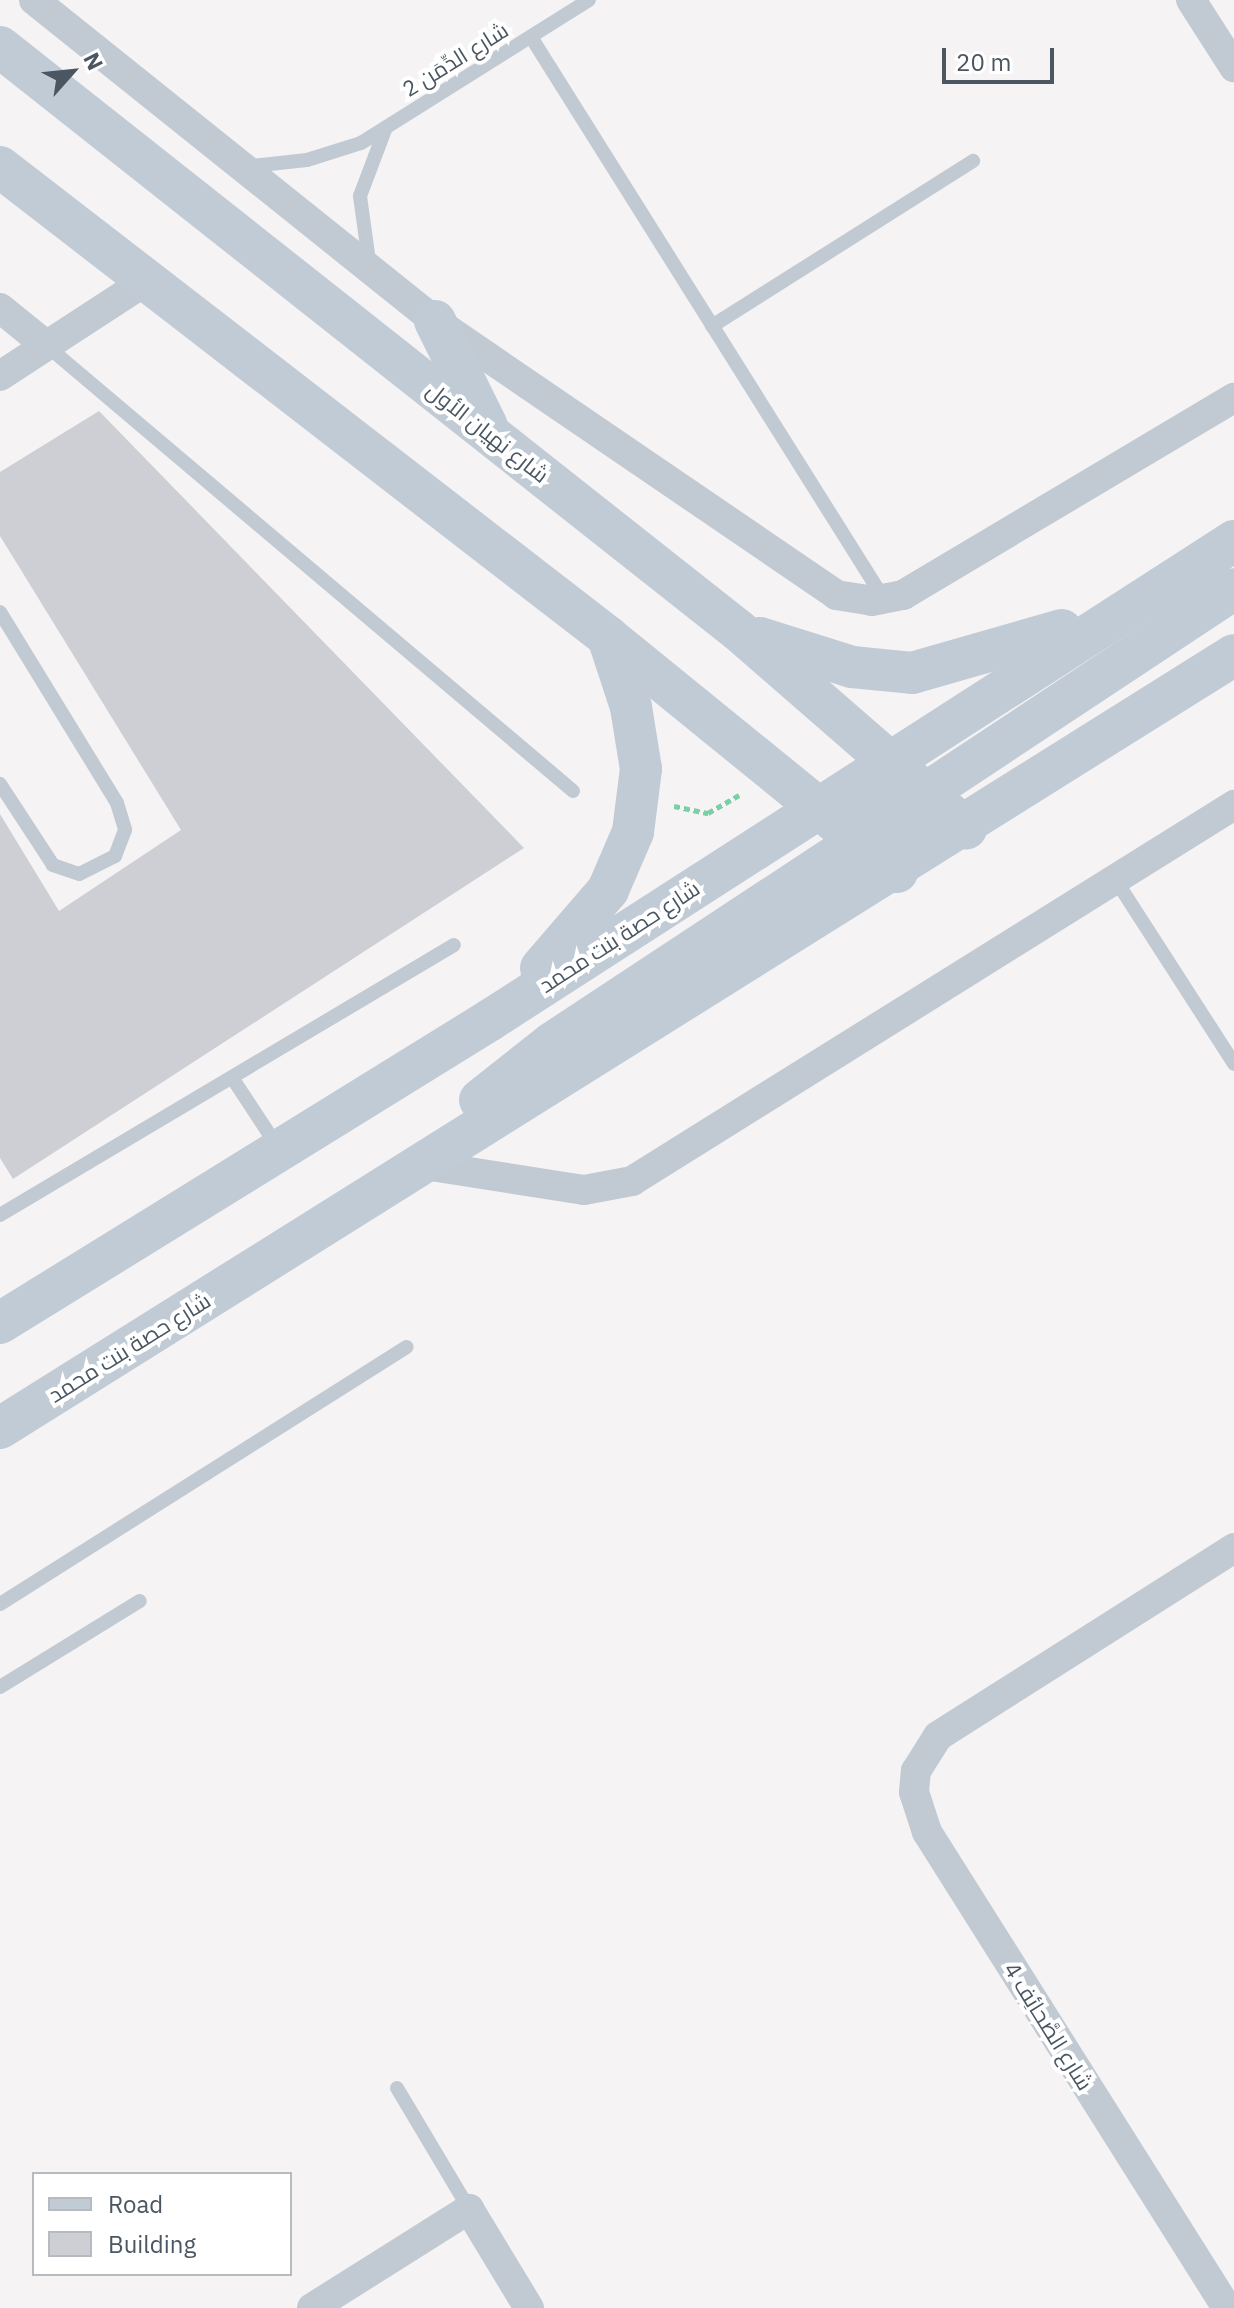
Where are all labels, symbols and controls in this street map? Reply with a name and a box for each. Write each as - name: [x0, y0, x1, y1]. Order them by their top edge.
- street label: شارع الدِّمَن 2: [397, 16, 513, 102]
- north arrow: [32, 32, 112, 112]
- scale bar: [946, 32, 1058, 82]
- text: 20 m: [956, 46, 1011, 78]
- text: N: [77, 47, 110, 75]
- street label: شارع نهيان الأول: [422, 376, 554, 488]
- street label: شارع حصة بنت محمد: [534, 874, 704, 998]
- street label: شارع حصة بنت محمد: [43, 1286, 215, 1408]
- street label: شارع الصَّحائِف 4: [999, 1957, 1099, 2095]
- legend: [32, 2172, 292, 2276]
- text: Road: [108, 2188, 163, 2220]
- text: Building: [108, 2228, 196, 2260]

